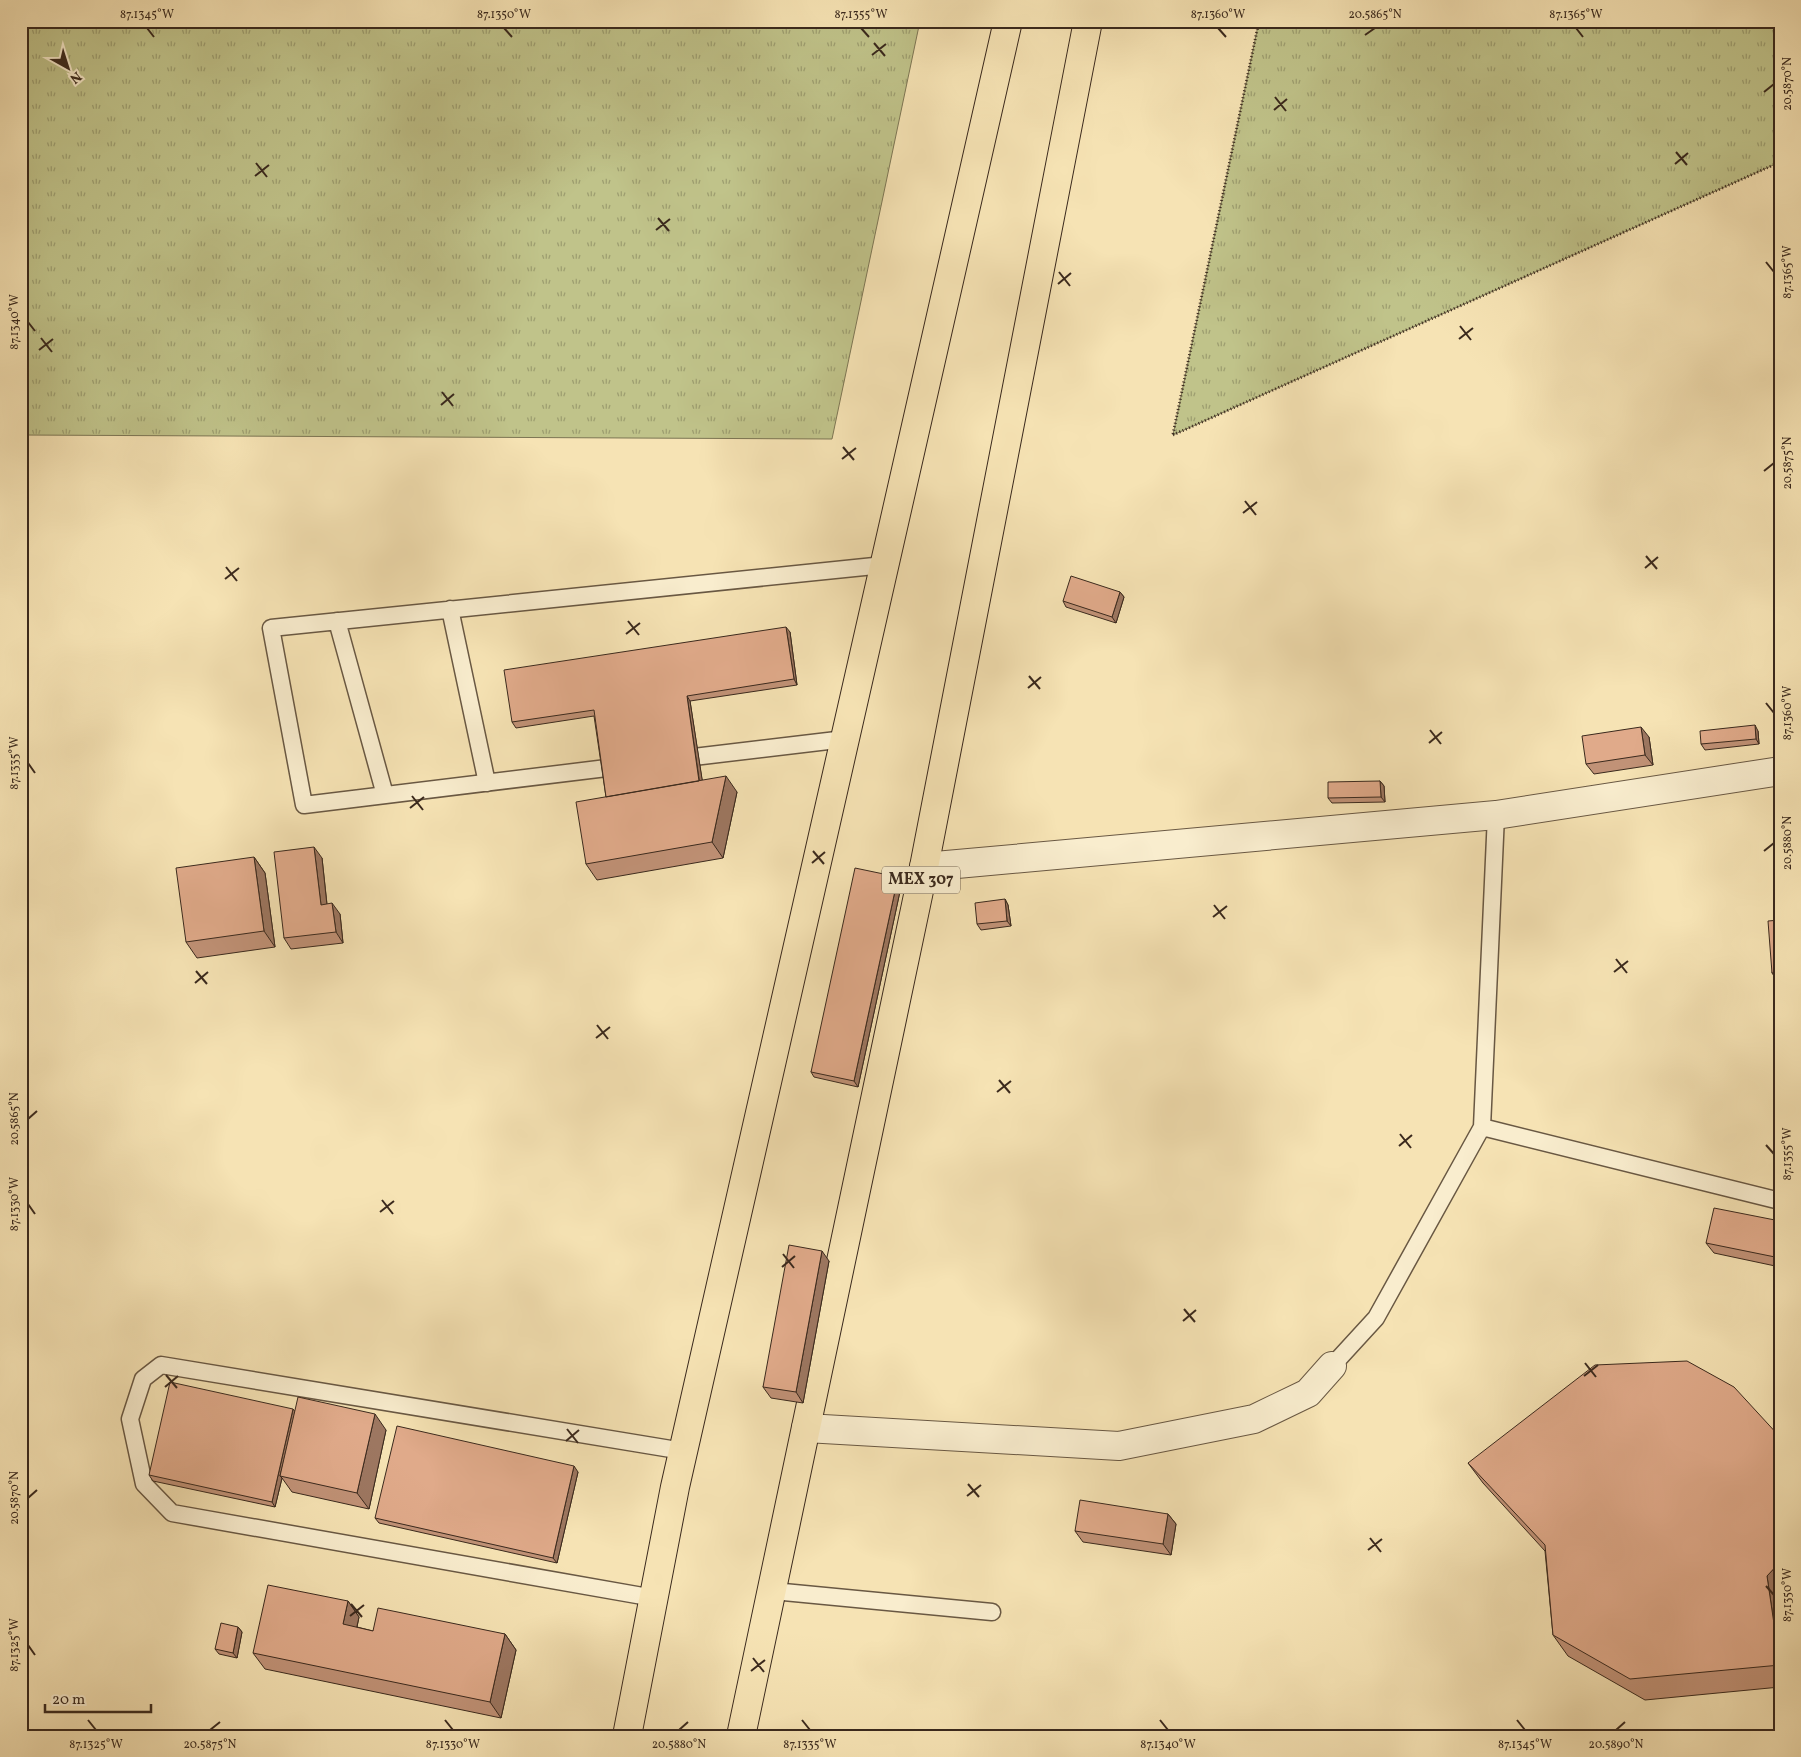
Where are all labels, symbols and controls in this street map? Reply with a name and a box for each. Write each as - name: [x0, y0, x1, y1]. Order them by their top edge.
- text: 87.1345°W: [120, 7, 174, 23]
- text: 87.1350°W: [477, 7, 531, 23]
- text: 87.1355°W: [834, 7, 888, 23]
- text: 87.1360°W: [1191, 7, 1245, 23]
- text: 20.5865°N: [1348, 7, 1402, 23]
- text: 87.1365°W: [1549, 7, 1603, 23]
- north arrow: [42, 42, 92, 92]
- text: 20.5870°N: [1780, 57, 1796, 111]
- text: N: [65, 66, 85, 88]
- text: 87.1365°W: [1780, 245, 1796, 299]
- text: 87.1340°W: [7, 294, 23, 350]
- text: 20.5875°N: [1780, 436, 1796, 489]
- text: 87.1360°W: [1780, 686, 1796, 740]
- text: 87.1335°W: [7, 736, 23, 790]
- text: 20.5880°N: [1780, 816, 1796, 870]
- road number: MEX 307: [882, 866, 960, 894]
- text: 20.5865°N: [7, 1092, 23, 1146]
- text: 87.1355°W: [1780, 1127, 1796, 1181]
- text: 87.1330°W: [7, 1177, 23, 1231]
- text: 20.5870°N: [7, 1471, 23, 1525]
- text: 87.1350°W: [1780, 1568, 1796, 1622]
- text: 87.1325°W: [7, 1618, 23, 1672]
- scale bar: [45, 1682, 151, 1714]
- text: 20 m: [52, 1690, 85, 1711]
- text: 87.1325°W: [69, 1737, 123, 1753]
- text: 20.5875°N: [184, 1737, 237, 1753]
- text: 87.1330°W: [426, 1737, 480, 1753]
- text: 20.5880°N: [652, 1737, 706, 1753]
- text: 87.1335°W: [783, 1737, 837, 1753]
- text: 87.1340°W: [1140, 1737, 1196, 1753]
- text: 87.1345°W: [1498, 1737, 1552, 1753]
- text: 20.5890°N: [1589, 1737, 1644, 1753]

